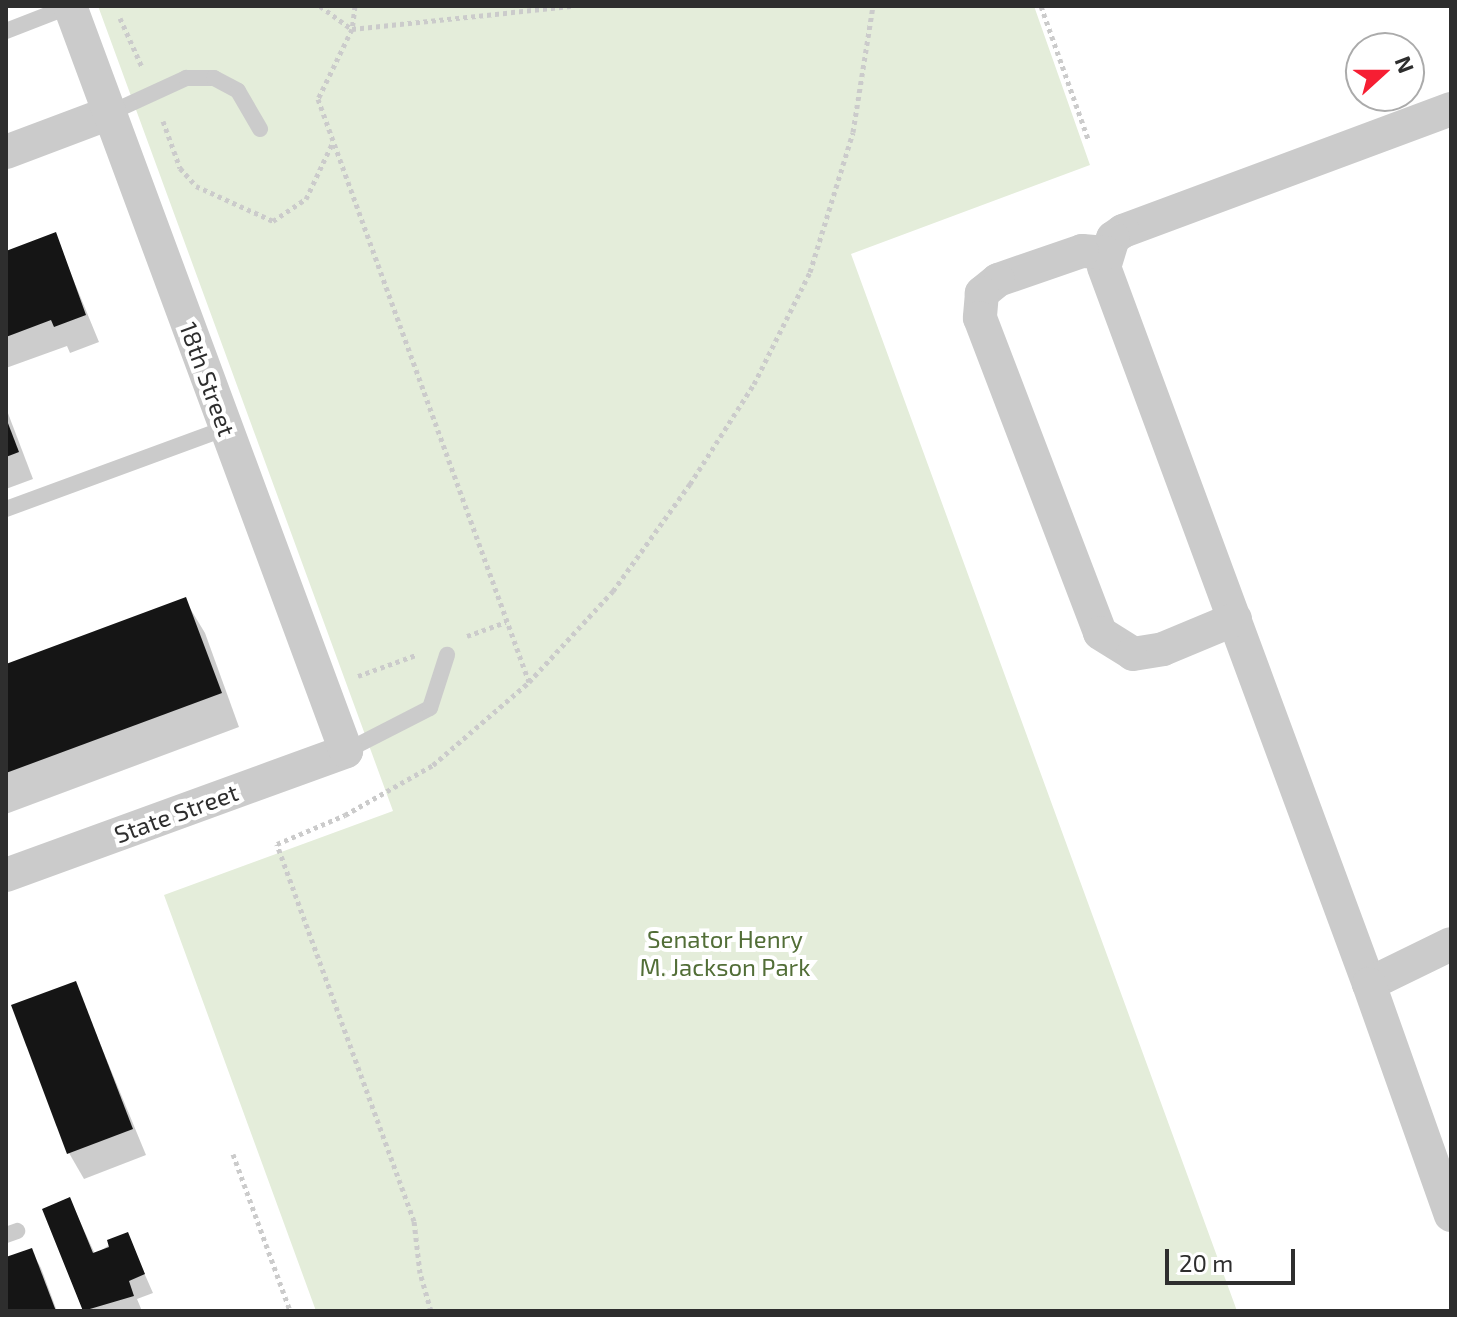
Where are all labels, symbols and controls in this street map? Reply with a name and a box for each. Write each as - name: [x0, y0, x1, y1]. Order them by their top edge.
- north arrow: [1345, 32, 1425, 112]
- text: N: [1391, 52, 1421, 76]
- street label: 18th Street: [174, 318, 242, 440]
- street label: State Street: [110, 777, 242, 849]
- park label: Senator Henry M. Jackson Park: [639, 925, 811, 981]
- scale bar: [1169, 1233, 1299, 1283]
- text: 20 m: [1179, 1248, 1233, 1277]

